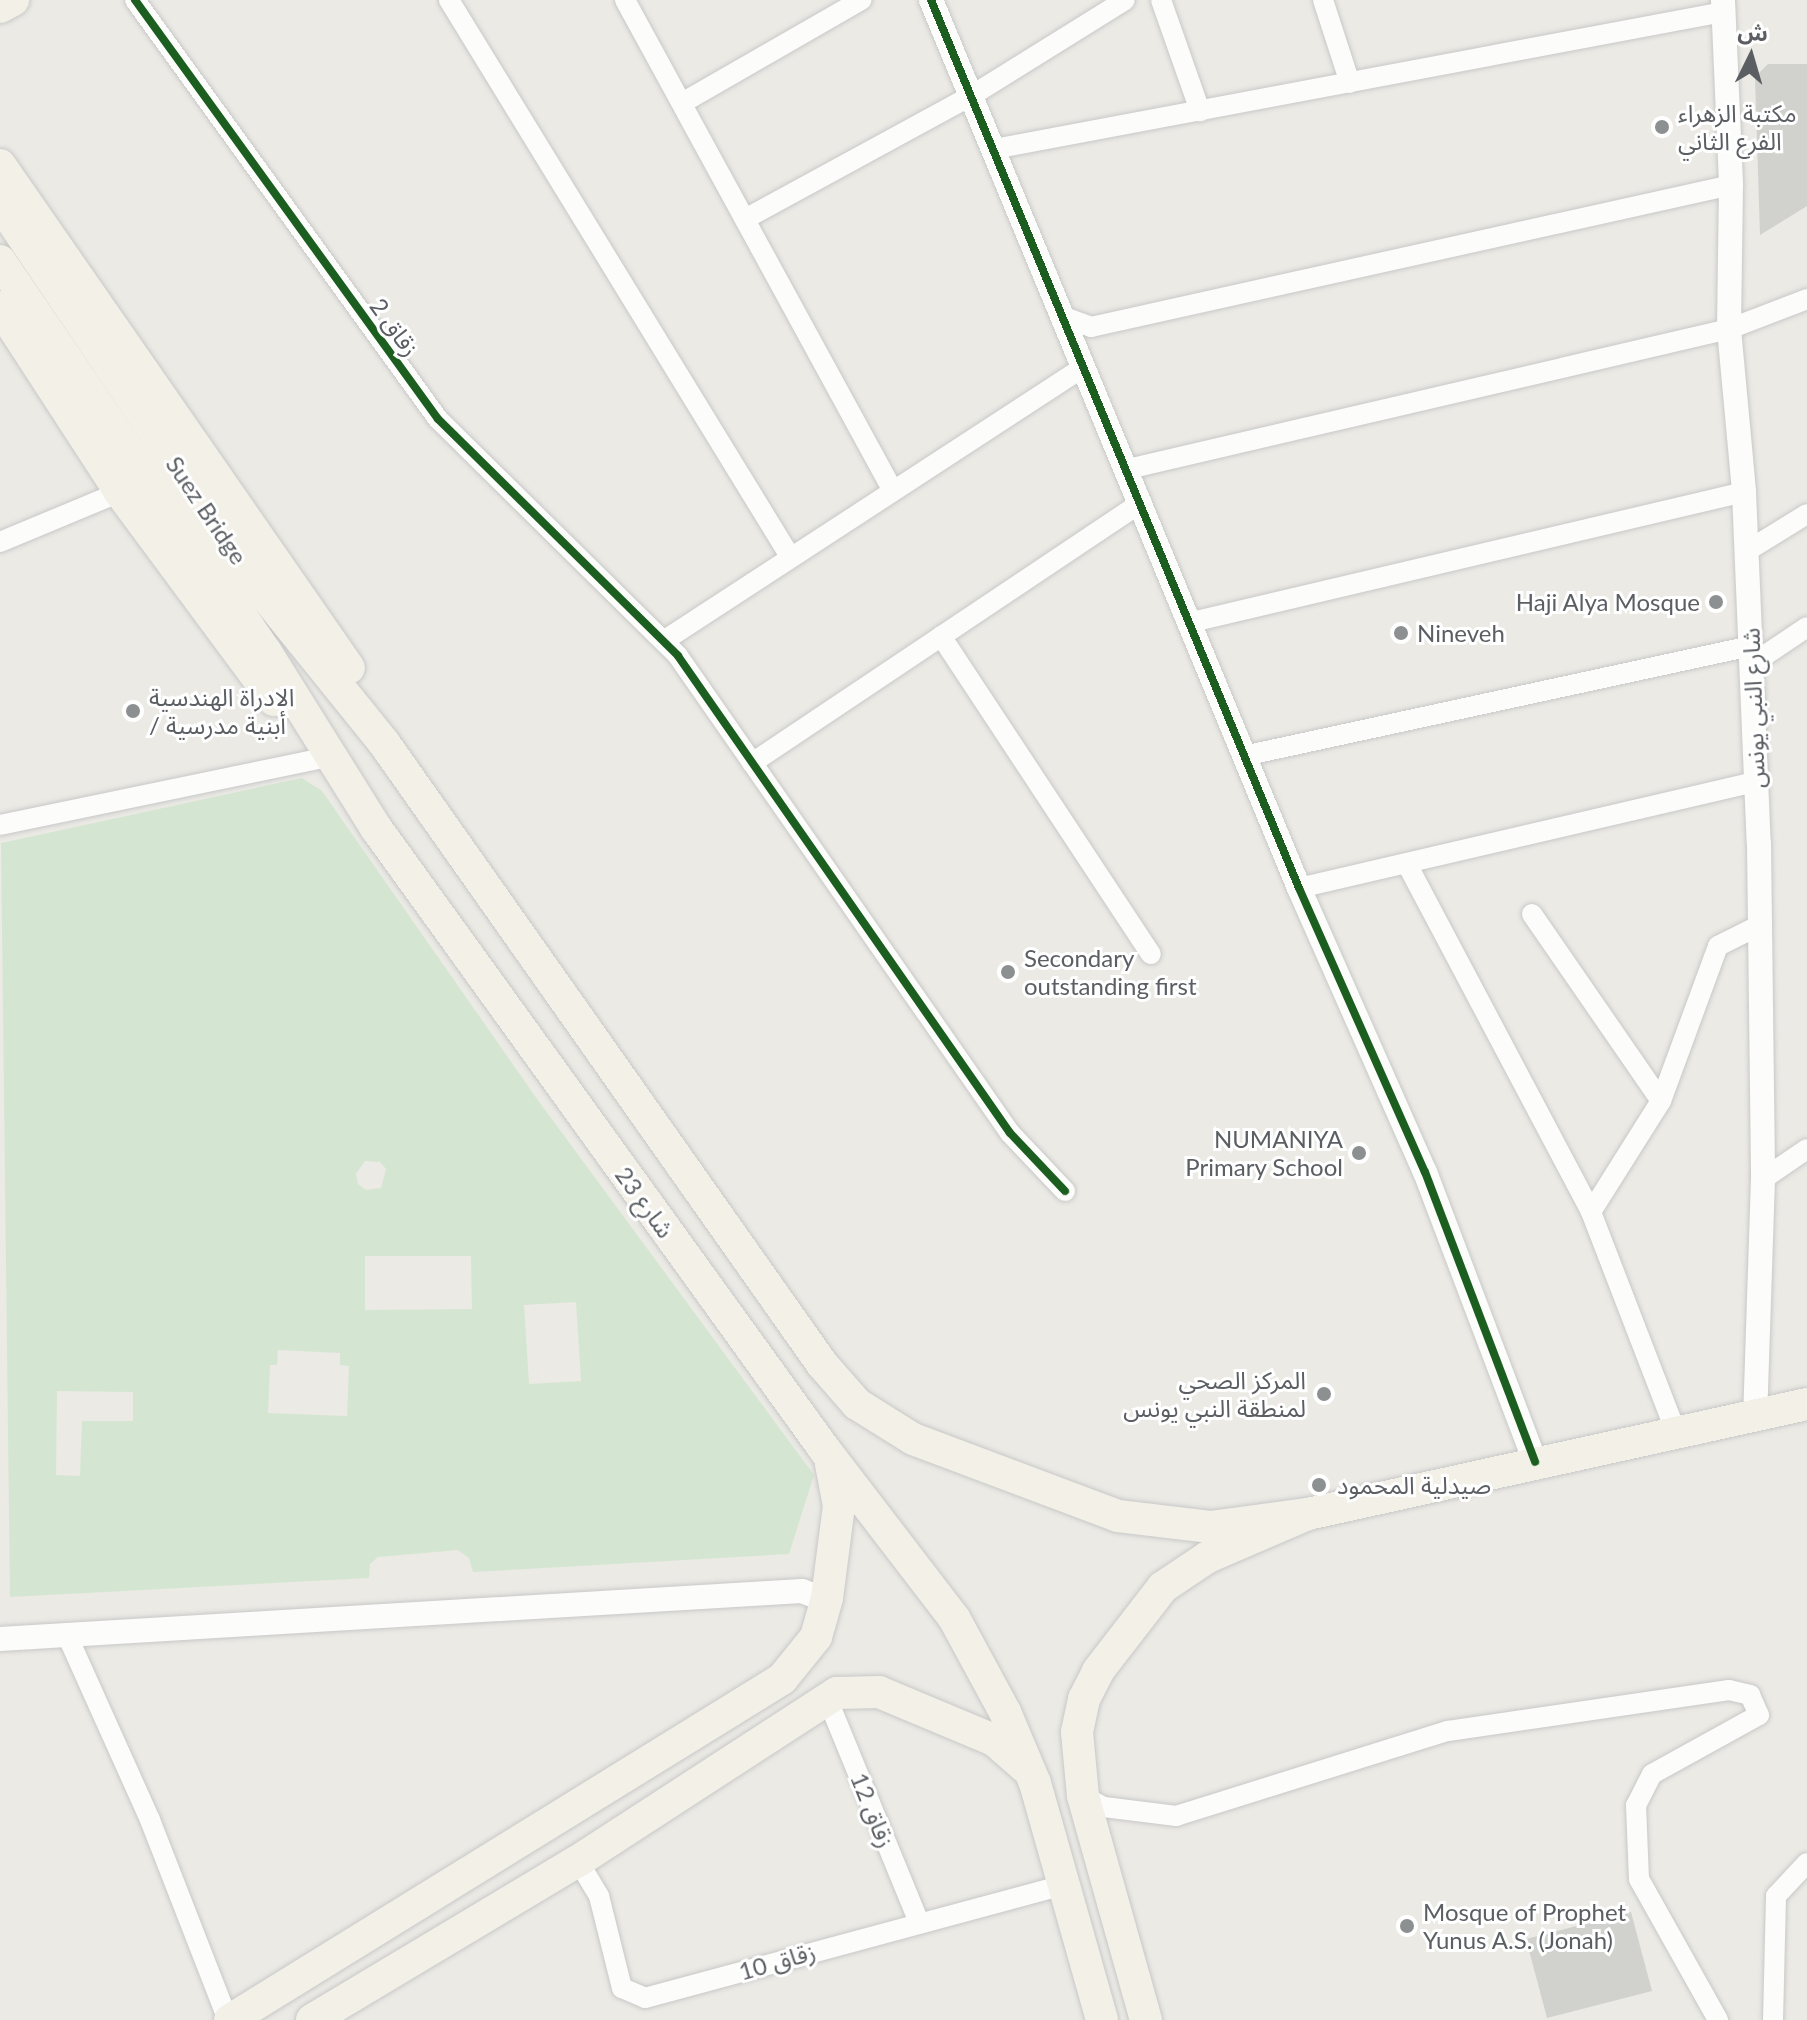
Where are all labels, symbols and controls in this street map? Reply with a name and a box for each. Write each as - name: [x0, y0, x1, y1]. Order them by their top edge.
- north arrow: [1711, 16, 1791, 96]
- text: ش: [1737, 17, 1769, 46]
- place label: مكتبة الزهراء الفرع الثاني: [1678, 99, 1797, 155]
- marker: مكتبة الزهراء الفرع الثاني: [1653, 118, 1671, 136]
- street label: زقاق 2: [364, 292, 426, 362]
- street label: Suez Bridge: [160, 451, 254, 569]
- place label: Haji Alya Mosque: [1515, 588, 1700, 616]
- marker: Haji Alya Mosque: [1707, 593, 1725, 611]
- place label: Nineveh: [1417, 619, 1505, 647]
- marker: Nineveh: [1392, 624, 1410, 642]
- street label: شارع النبي يونس: [1736, 627, 1770, 789]
- place label: الادراة الهندسية / أبنية مدرسية: [149, 683, 294, 739]
- marker: الادراة الهندسية / أبنية مدرسية: [124, 702, 142, 720]
- place label: Secondary outstanding first: [1024, 944, 1197, 1000]
- marker: Secondary outstanding first: [999, 963, 1017, 981]
- place label: NUMANIYA Primary School: [1185, 1125, 1343, 1181]
- marker: NUMANIYA Primary School: [1350, 1144, 1368, 1162]
- street label: شارع 23: [610, 1161, 680, 1243]
- place label: المركز الصحي لمنطقة النبي يونس: [1123, 1366, 1306, 1422]
- marker: المركز الصحي لمنطقة النبي يونس: [1313, 1383, 1335, 1405]
- place label: صيدلية المحمود: [1337, 1471, 1491, 1499]
- marker: صيدلية المحمود: [1308, 1474, 1330, 1496]
- street label: زقاق 12: [845, 1768, 901, 1852]
- place label: Mosque of Prophet Yunus A.S. (Jonah): [1423, 1898, 1627, 1954]
- marker: Mosque of Prophet Yunus A.S. (Jonah): [1398, 1917, 1416, 1935]
- street label: زقاق 10: [735, 1936, 819, 1986]

